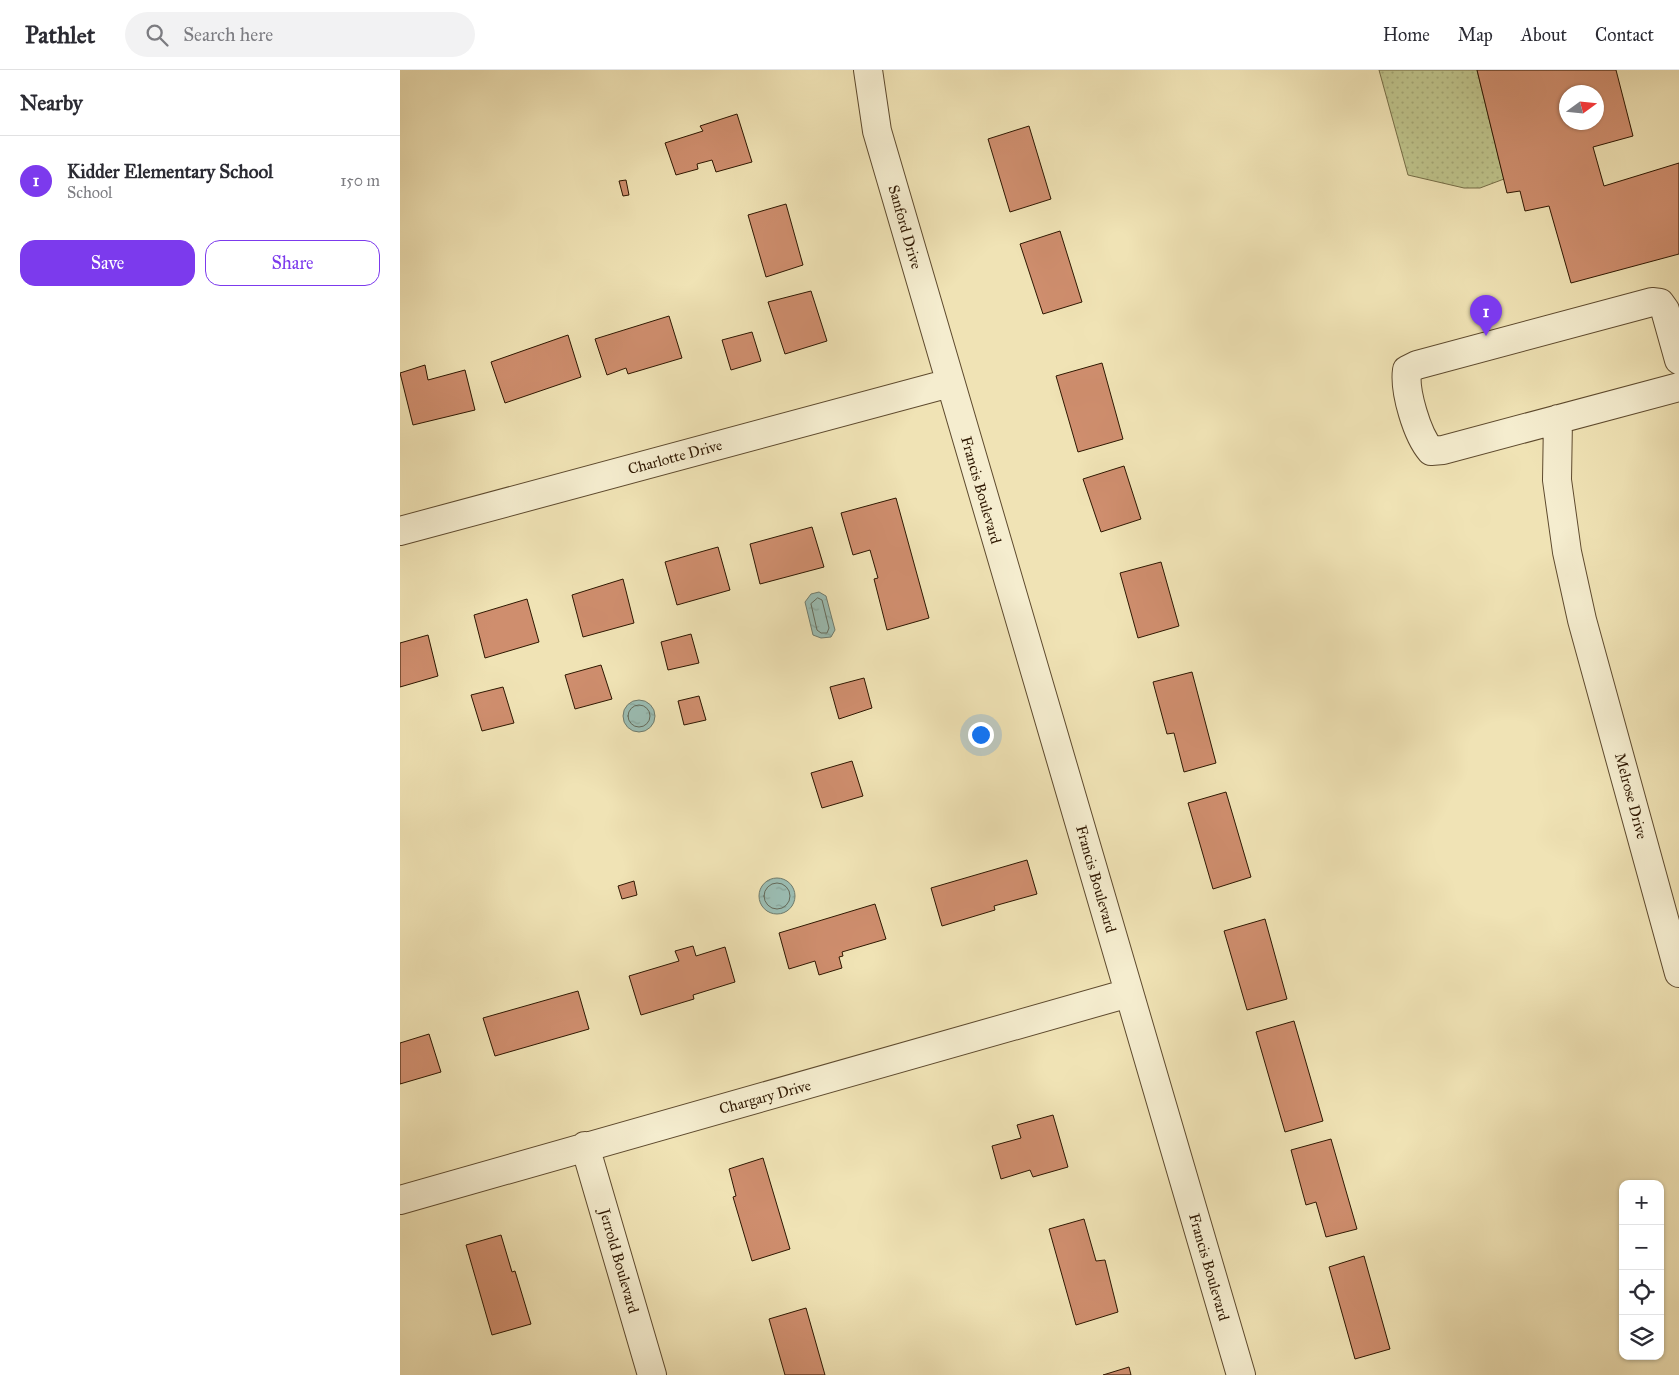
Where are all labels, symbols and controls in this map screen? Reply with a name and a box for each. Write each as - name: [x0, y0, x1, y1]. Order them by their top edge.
- search box: [125, 12, 475, 57]
- text: Pathlet: [25, 20, 95, 50]
- icon: search: [143, 21, 171, 49]
- text: Search here: [183, 23, 273, 46]
- text: Home: [1383, 24, 1430, 46]
- text: Map: [1458, 24, 1493, 46]
- text: About: [1521, 24, 1567, 46]
- text: Contact: [1595, 24, 1654, 46]
- north arrow: [1559, 85, 1604, 130]
- text: Nearby: [20, 90, 83, 116]
- text: Kidder Elementary School: [67, 160, 273, 183]
- text: 1: [33, 171, 39, 190]
- text: 150 m: [340, 171, 380, 190]
- text: School: [67, 183, 112, 202]
- street label: Sanford Drive: [884, 183, 926, 271]
- button: Save: [20, 240, 195, 286]
- button: Share: [205, 240, 380, 286]
- pin: 1: [1470, 295, 1502, 336]
- street label: Francis Boulevard: [957, 434, 1005, 546]
- street label: Charlotte Drive: [626, 436, 724, 478]
- your location: [968, 722, 994, 748]
- street label: Melrose Drive: [1611, 751, 1651, 841]
- street label: Francis Boulevard: [1072, 823, 1120, 935]
- street label: Chargary Drive: [717, 1076, 813, 1118]
- map controls: [1619, 1180, 1664, 1360]
- button: +: [1619, 1180, 1664, 1225]
- street label: Jerrold Boulevard: [594, 1205, 643, 1316]
- street label: Francis Boulevard: [1185, 1211, 1233, 1323]
- button: −: [1619, 1225, 1664, 1270]
- button: locate: [1619, 1270, 1664, 1315]
- button: layers: [1619, 1315, 1664, 1360]

